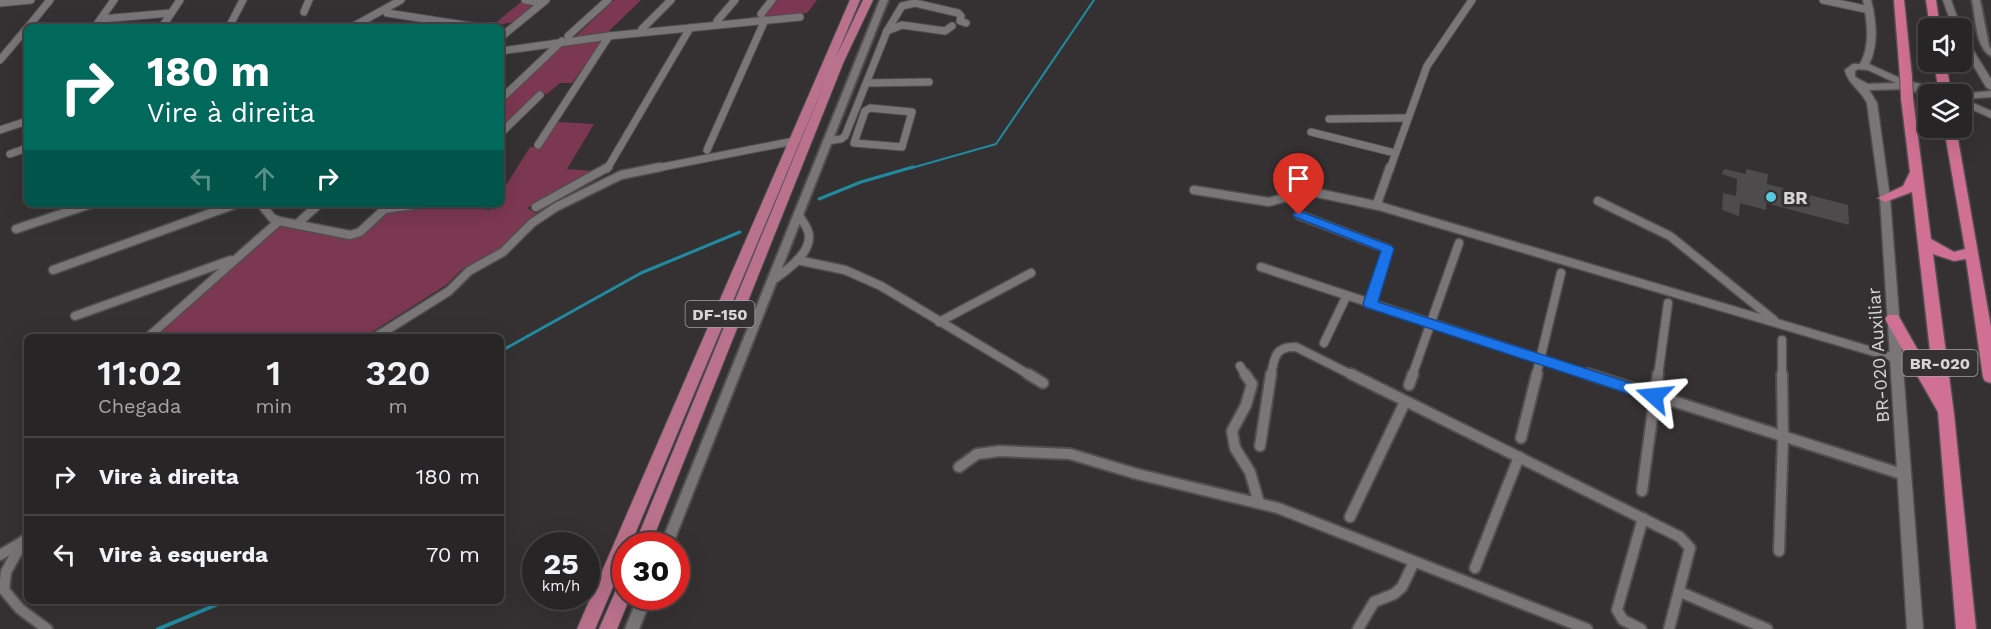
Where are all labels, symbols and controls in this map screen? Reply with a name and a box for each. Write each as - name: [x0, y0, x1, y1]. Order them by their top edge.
- map controls: [1918, 18, 1972, 138]
- button: sound: [1918, 18, 1972, 72]
- text: 180 m: [147, 47, 270, 96]
- icon: right: [48, 48, 126, 126]
- button: layers: [1918, 84, 1972, 138]
- text: Vire à direita: [147, 97, 315, 129]
- pin: [1273, 153, 1324, 215]
- icon: left: [185, 162, 218, 195]
- icon: ahead: [248, 162, 281, 195]
- icon: right: [311, 162, 344, 195]
- icon: arrive: [1282, 162, 1315, 195]
- place label: BR: [1783, 187, 1808, 208]
- marker: BR: [1764, 190, 1778, 204]
- street label: BR-020 Auxiliar: [1863, 287, 1893, 423]
- road number: DF-150: [686, 301, 754, 327]
- road number: BR-020: [1902, 350, 1978, 376]
- text: 11:02: [97, 352, 182, 394]
- text: 1: [266, 352, 281, 394]
- text: 320: [365, 352, 431, 394]
- position arrow: [1622, 364, 1686, 428]
- text: Chegada: [98, 394, 181, 418]
- text: min: [255, 394, 292, 418]
- text: m: [389, 394, 408, 418]
- icon: right: [48, 460, 81, 493]
- text: Vire à direita: [99, 464, 239, 489]
- text: 180 m: [416, 464, 480, 489]
- speed limit sign: 30: [612, 532, 690, 610]
- icon: left: [48, 538, 81, 571]
- text: Vire à esquerda: [99, 542, 268, 567]
- text: 70 m: [426, 542, 480, 567]
- text: 25: [543, 546, 579, 581]
- text: km/h: [542, 577, 580, 595]

